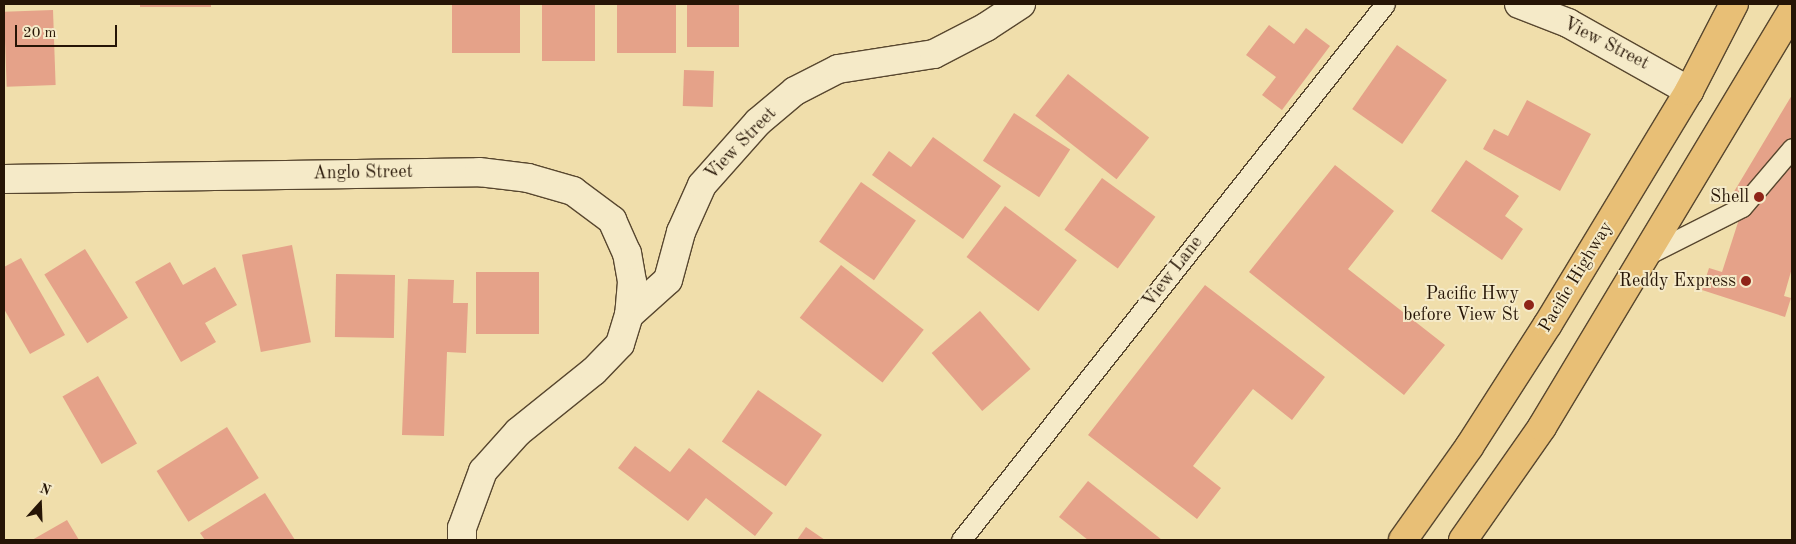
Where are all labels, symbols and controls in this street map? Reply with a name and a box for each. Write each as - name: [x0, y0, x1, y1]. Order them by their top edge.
- street label: View Street: [1560, 13, 1652, 75]
- scale bar: [18, 15, 120, 47]
- text: 20 m: [23, 26, 57, 41]
- street label: View Street: [701, 103, 781, 185]
- street label: Anglo Street: [313, 161, 413, 185]
- place label: Shell: [1710, 186, 1749, 208]
- marker: Shell: [1753, 191, 1765, 203]
- street label: Pacific Highway: [1534, 218, 1618, 336]
- street label: View Lane: [1139, 232, 1207, 312]
- place label: Reddy Express: [1619, 270, 1736, 292]
- marker: Reddy Express: [1740, 275, 1752, 287]
- place label: Pacific Hwy before View St: [1403, 284, 1519, 326]
- marker: Pacific Hwy before View St: [1523, 299, 1535, 311]
- north arrow: [15, 479, 65, 529]
- text: N: [38, 481, 53, 498]

